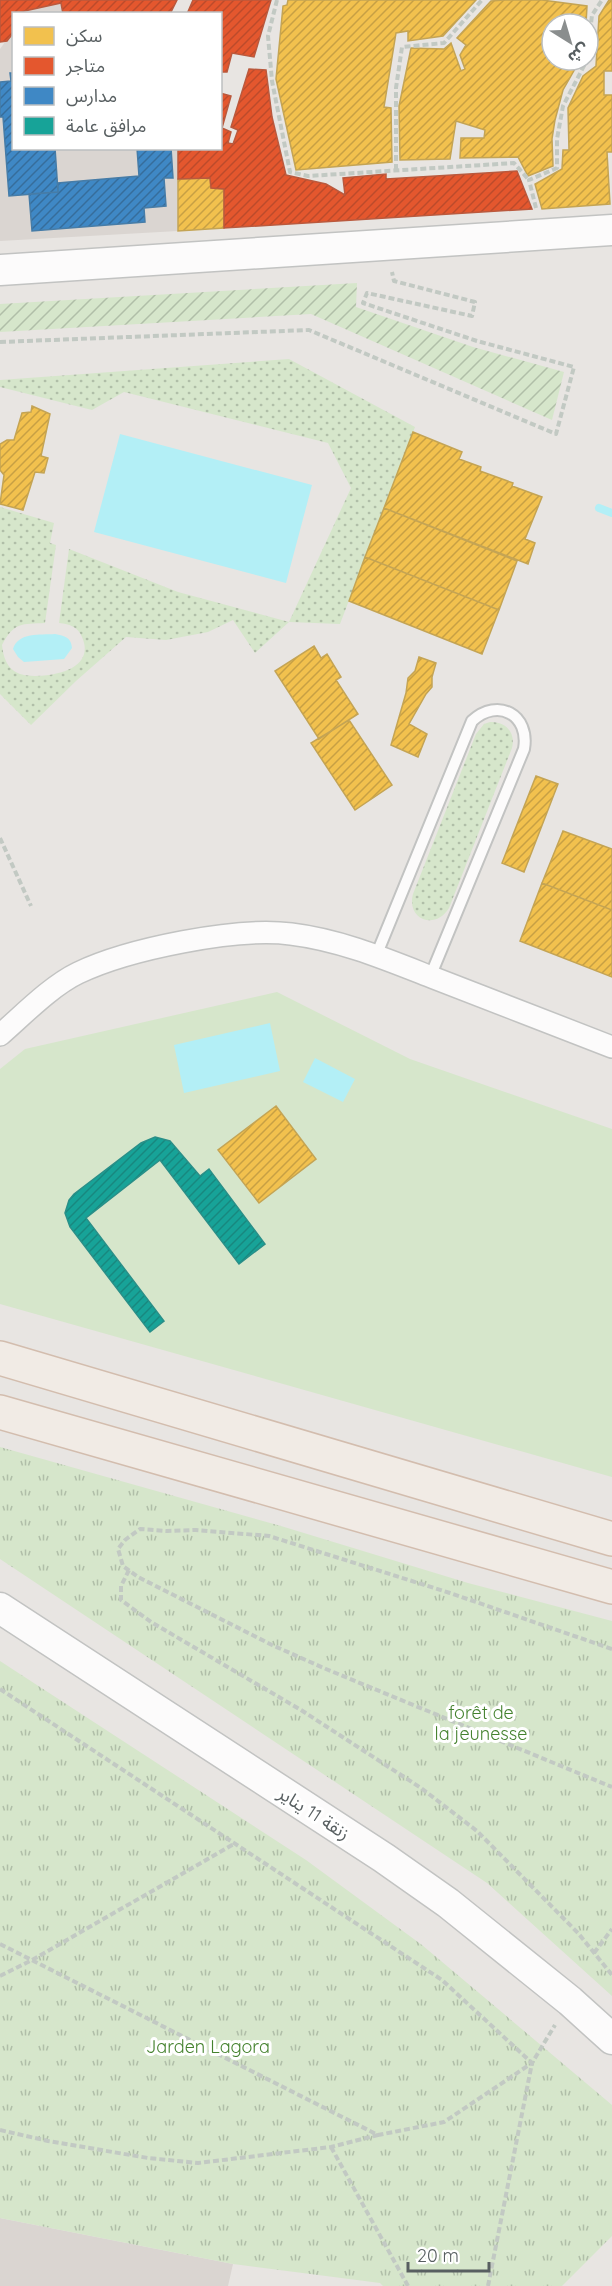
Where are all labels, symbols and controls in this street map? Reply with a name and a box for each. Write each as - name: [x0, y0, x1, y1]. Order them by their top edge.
- legend: [12, 12, 222, 150]
- north arrow: [540, 12, 600, 72]
- text: سكن: [66, 24, 102, 47]
- text: ش: [564, 39, 594, 69]
- text: متاجر: [65, 54, 105, 77]
- text: مدارس: [66, 84, 117, 107]
- text: مرافق عامة: [66, 114, 146, 137]
- park label: forêt de la jeunesse: [435, 1701, 527, 1745]
- street label: زنقة 11 يناير: [273, 1781, 354, 1845]
- park label: Jarden Lagora: [146, 2035, 270, 2058]
- scale bar: [408, 2235, 489, 2273]
- text: 20 m: [417, 2244, 459, 2267]

